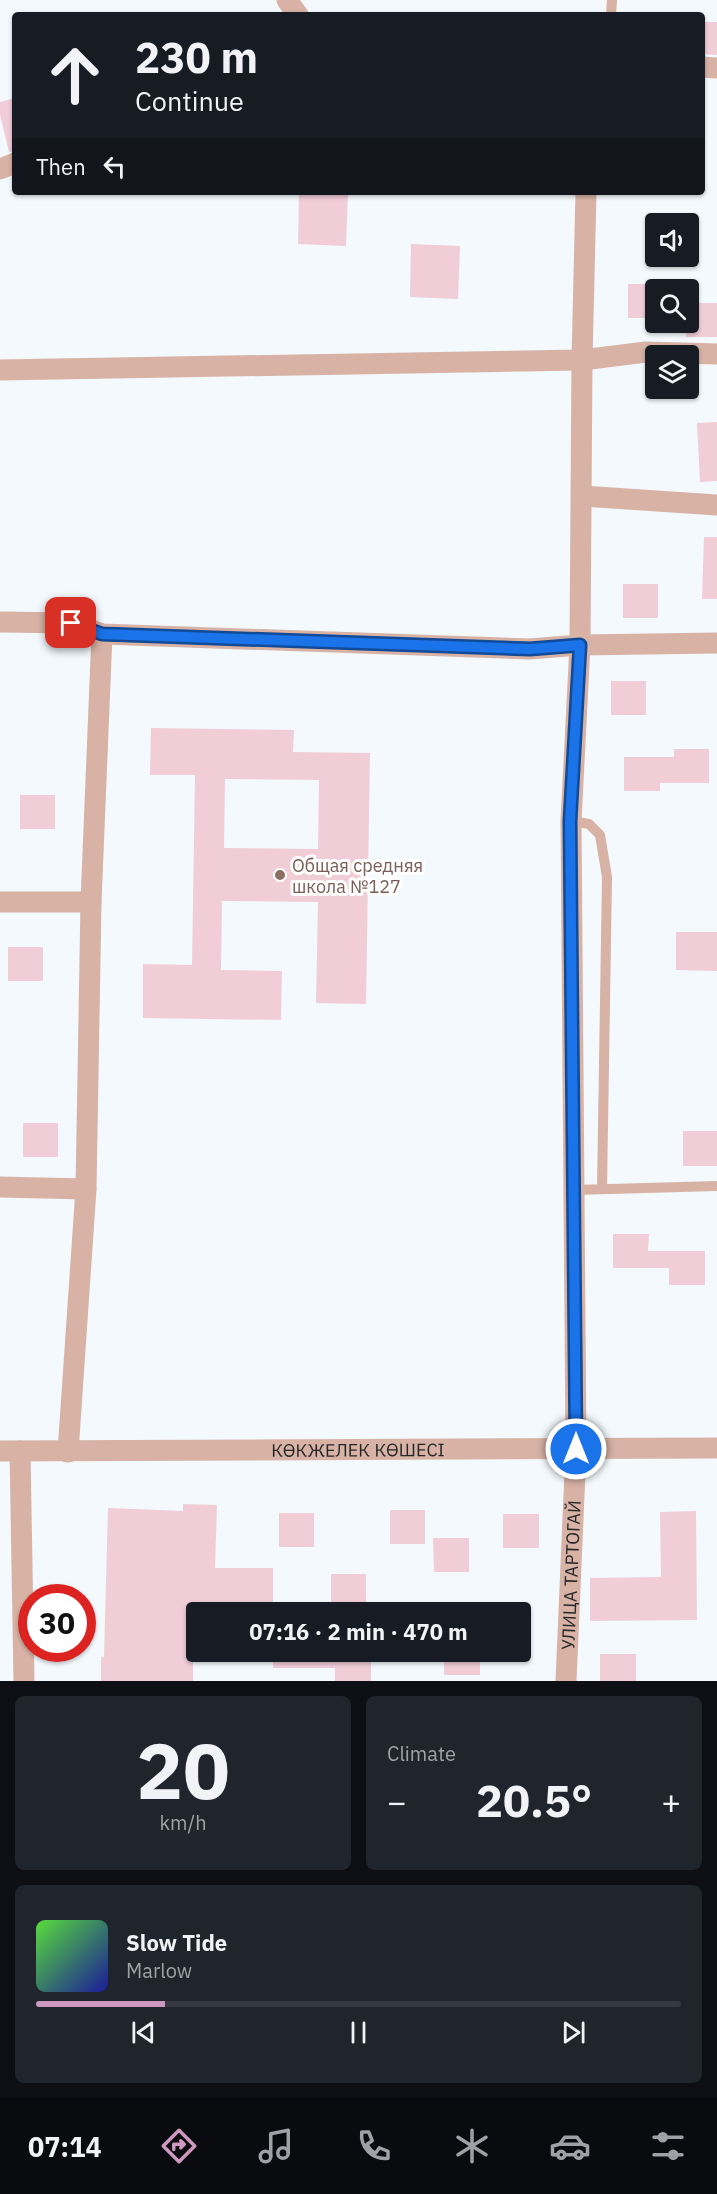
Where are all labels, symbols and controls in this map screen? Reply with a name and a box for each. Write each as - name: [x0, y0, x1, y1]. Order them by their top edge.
- text: 230 m: [135, 30, 258, 85]
- icon: ahead: [36, 36, 114, 114]
- text: Continue: [135, 83, 244, 118]
- icon: left: [98, 150, 131, 183]
- text: Then: [36, 152, 86, 181]
- map controls: [645, 213, 699, 399]
- button: sound: [645, 213, 699, 267]
- button: search: [645, 279, 699, 333]
- button: layers: [645, 345, 699, 399]
- pin: [45, 597, 96, 648]
- icon: arrive: [54, 606, 87, 639]
- place label: Общая средняя школа №127: [292, 854, 423, 898]
- marker: Общая средняя школа №127: [273, 868, 287, 882]
- position arrow: [544, 1417, 608, 1481]
- street label: КӨКЖЕЛЕК КӨШЕСІ: [271, 1438, 445, 1461]
- street label: УЛИЦА ТАРТОГАЙ: [556, 1500, 585, 1650]
- speed limit sign: 30: [18, 1584, 96, 1662]
- text: 07:16 · 2 min · 470 m: [249, 1617, 468, 1646]
- text: 20: [136, 1719, 230, 1820]
- text: Climate: [387, 1740, 456, 1767]
- text: 20.5°: [476, 1771, 592, 1829]
- text: −: [387, 1780, 407, 1823]
- text: +: [661, 1780, 681, 1823]
- text: km/h: [159, 1809, 207, 1836]
- text: Slow Tide: [126, 1928, 227, 1957]
- text: Marlow: [126, 1957, 192, 1984]
- icon: previous: [127, 2016, 160, 2049]
- icon: pause: [342, 2016, 375, 2049]
- icon: next: [557, 2016, 590, 2049]
- icon: directions: [158, 2125, 200, 2167]
- icon: music: [255, 2125, 297, 2167]
- icon: phone: [353, 2125, 395, 2167]
- icon: climate: [451, 2125, 493, 2167]
- icon: car: [549, 2125, 591, 2167]
- icon: filters: [647, 2125, 689, 2167]
- text: 07:14: [28, 2129, 102, 2164]

